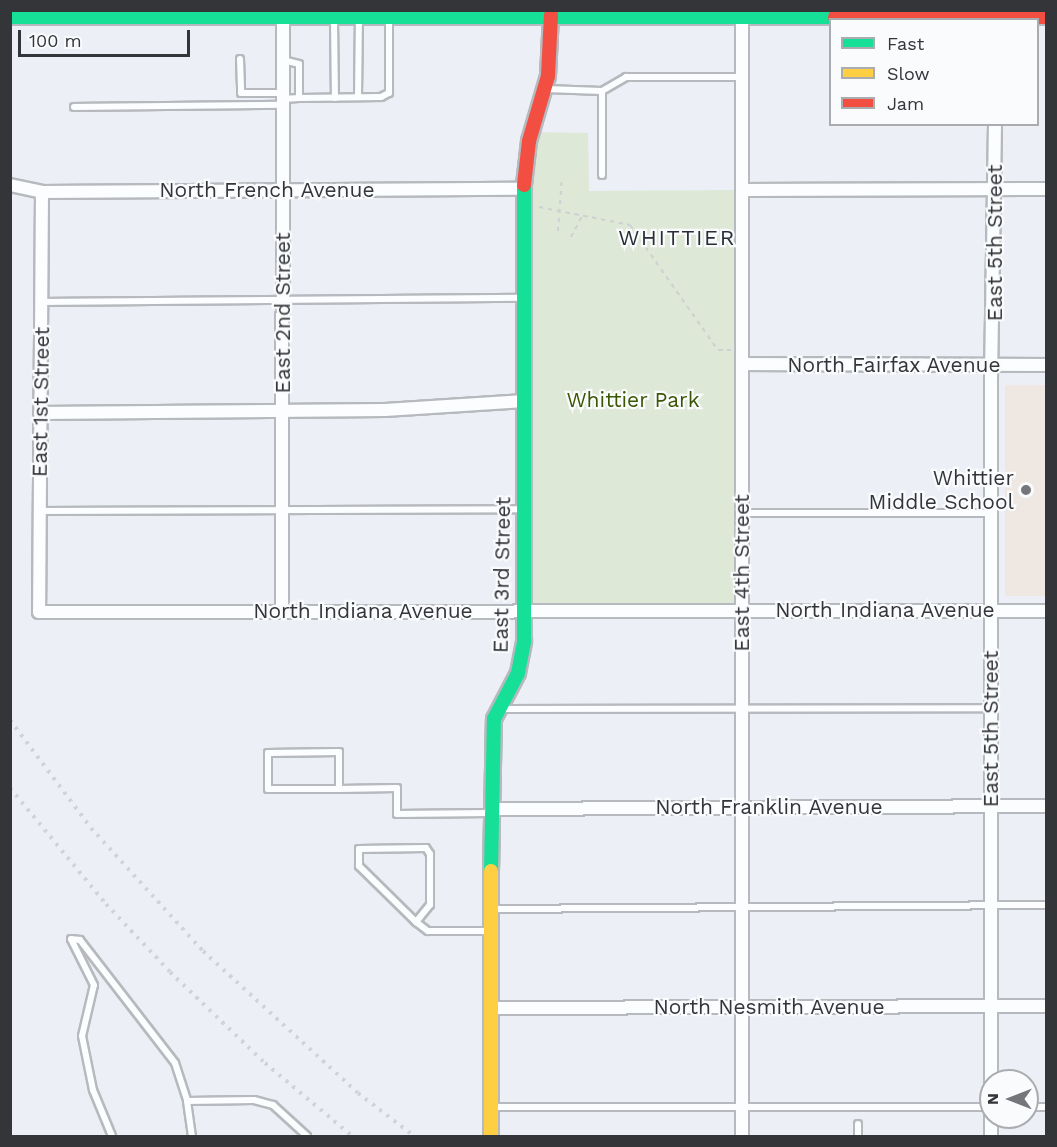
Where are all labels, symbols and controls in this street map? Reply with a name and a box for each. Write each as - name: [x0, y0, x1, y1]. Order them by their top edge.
- scale bar: [21, 18, 194, 56]
- legend: [829, 18, 1039, 126]
- text: 100 m: [29, 30, 82, 51]
- text: Fast: [887, 33, 924, 54]
- text: Slow: [887, 63, 930, 84]
- text: Jam: [887, 93, 924, 114]
- street label: East 5th Street: [982, 165, 1008, 321]
- street label: North French Avenue: [159, 177, 375, 203]
- district label: WHITTIER: [618, 225, 736, 251]
- street label: East 2nd Street: [270, 232, 296, 394]
- street label: East 1st Street: [27, 326, 55, 478]
- street label: North Fairfax Avenue: [787, 352, 1001, 378]
- park label: Whittier Park: [566, 387, 700, 413]
- place label: Whittier Middle School: [869, 465, 1014, 515]
- marker: Whittier Middle School: [1019, 483, 1033, 497]
- street label: East 4th Street: [729, 494, 755, 652]
- street label: East 3rd Street: [488, 497, 516, 653]
- street label: North Indiana Avenue: [775, 597, 995, 623]
- street label: North Indiana Avenue: [253, 598, 473, 624]
- street label: East 5th Street: [978, 651, 1004, 807]
- street label: North Franklin Avenue: [655, 794, 883, 820]
- street label: North Nesmith Avenue: [653, 994, 885, 1020]
- north arrow: [979, 1069, 1039, 1129]
- text: N: [983, 1093, 1002, 1105]

